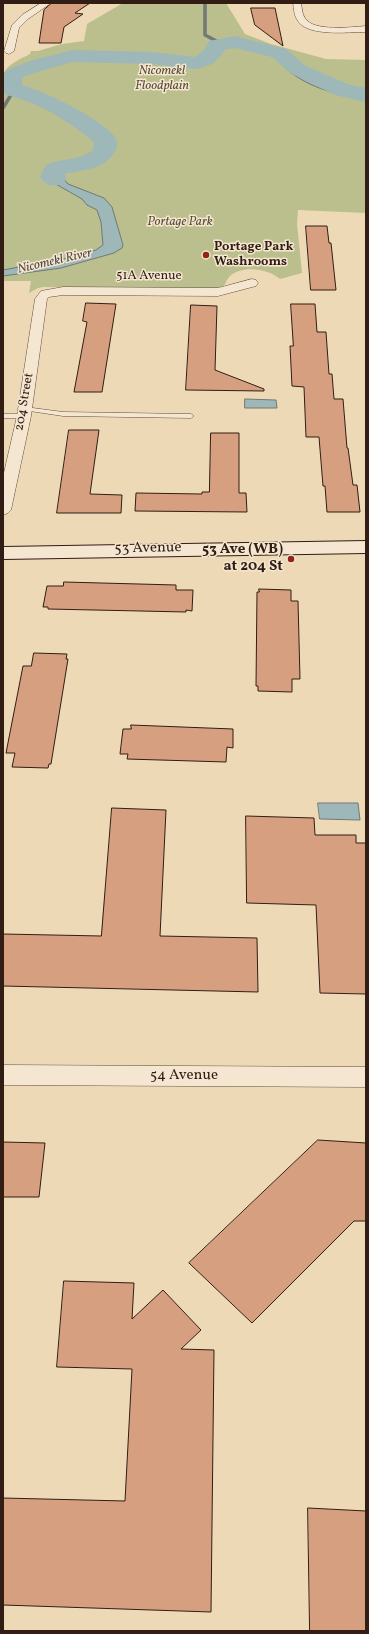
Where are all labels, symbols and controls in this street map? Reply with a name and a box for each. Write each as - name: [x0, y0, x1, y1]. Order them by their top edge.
- park label: Nicomekl Floodplain: [135, 64, 189, 95]
- park label: Portage Park: [147, 215, 213, 231]
- place label: Portage Park Washrooms: [214, 240, 293, 271]
- water label: Nicomekl River: [16, 246, 94, 278]
- marker: Portage Park Washrooms: [201, 250, 211, 260]
- street label: 51A Avenue: [116, 269, 182, 285]
- street label: 204 Street: [12, 372, 38, 432]
- street label: 53 Avenue: [114, 539, 182, 559]
- place label: 53 Ave (WB) at 204 St: [202, 541, 283, 576]
- marker: 53 Ave (WB) at 204 St: [286, 554, 296, 564]
- street label: 54 Avenue: [150, 1067, 218, 1085]

